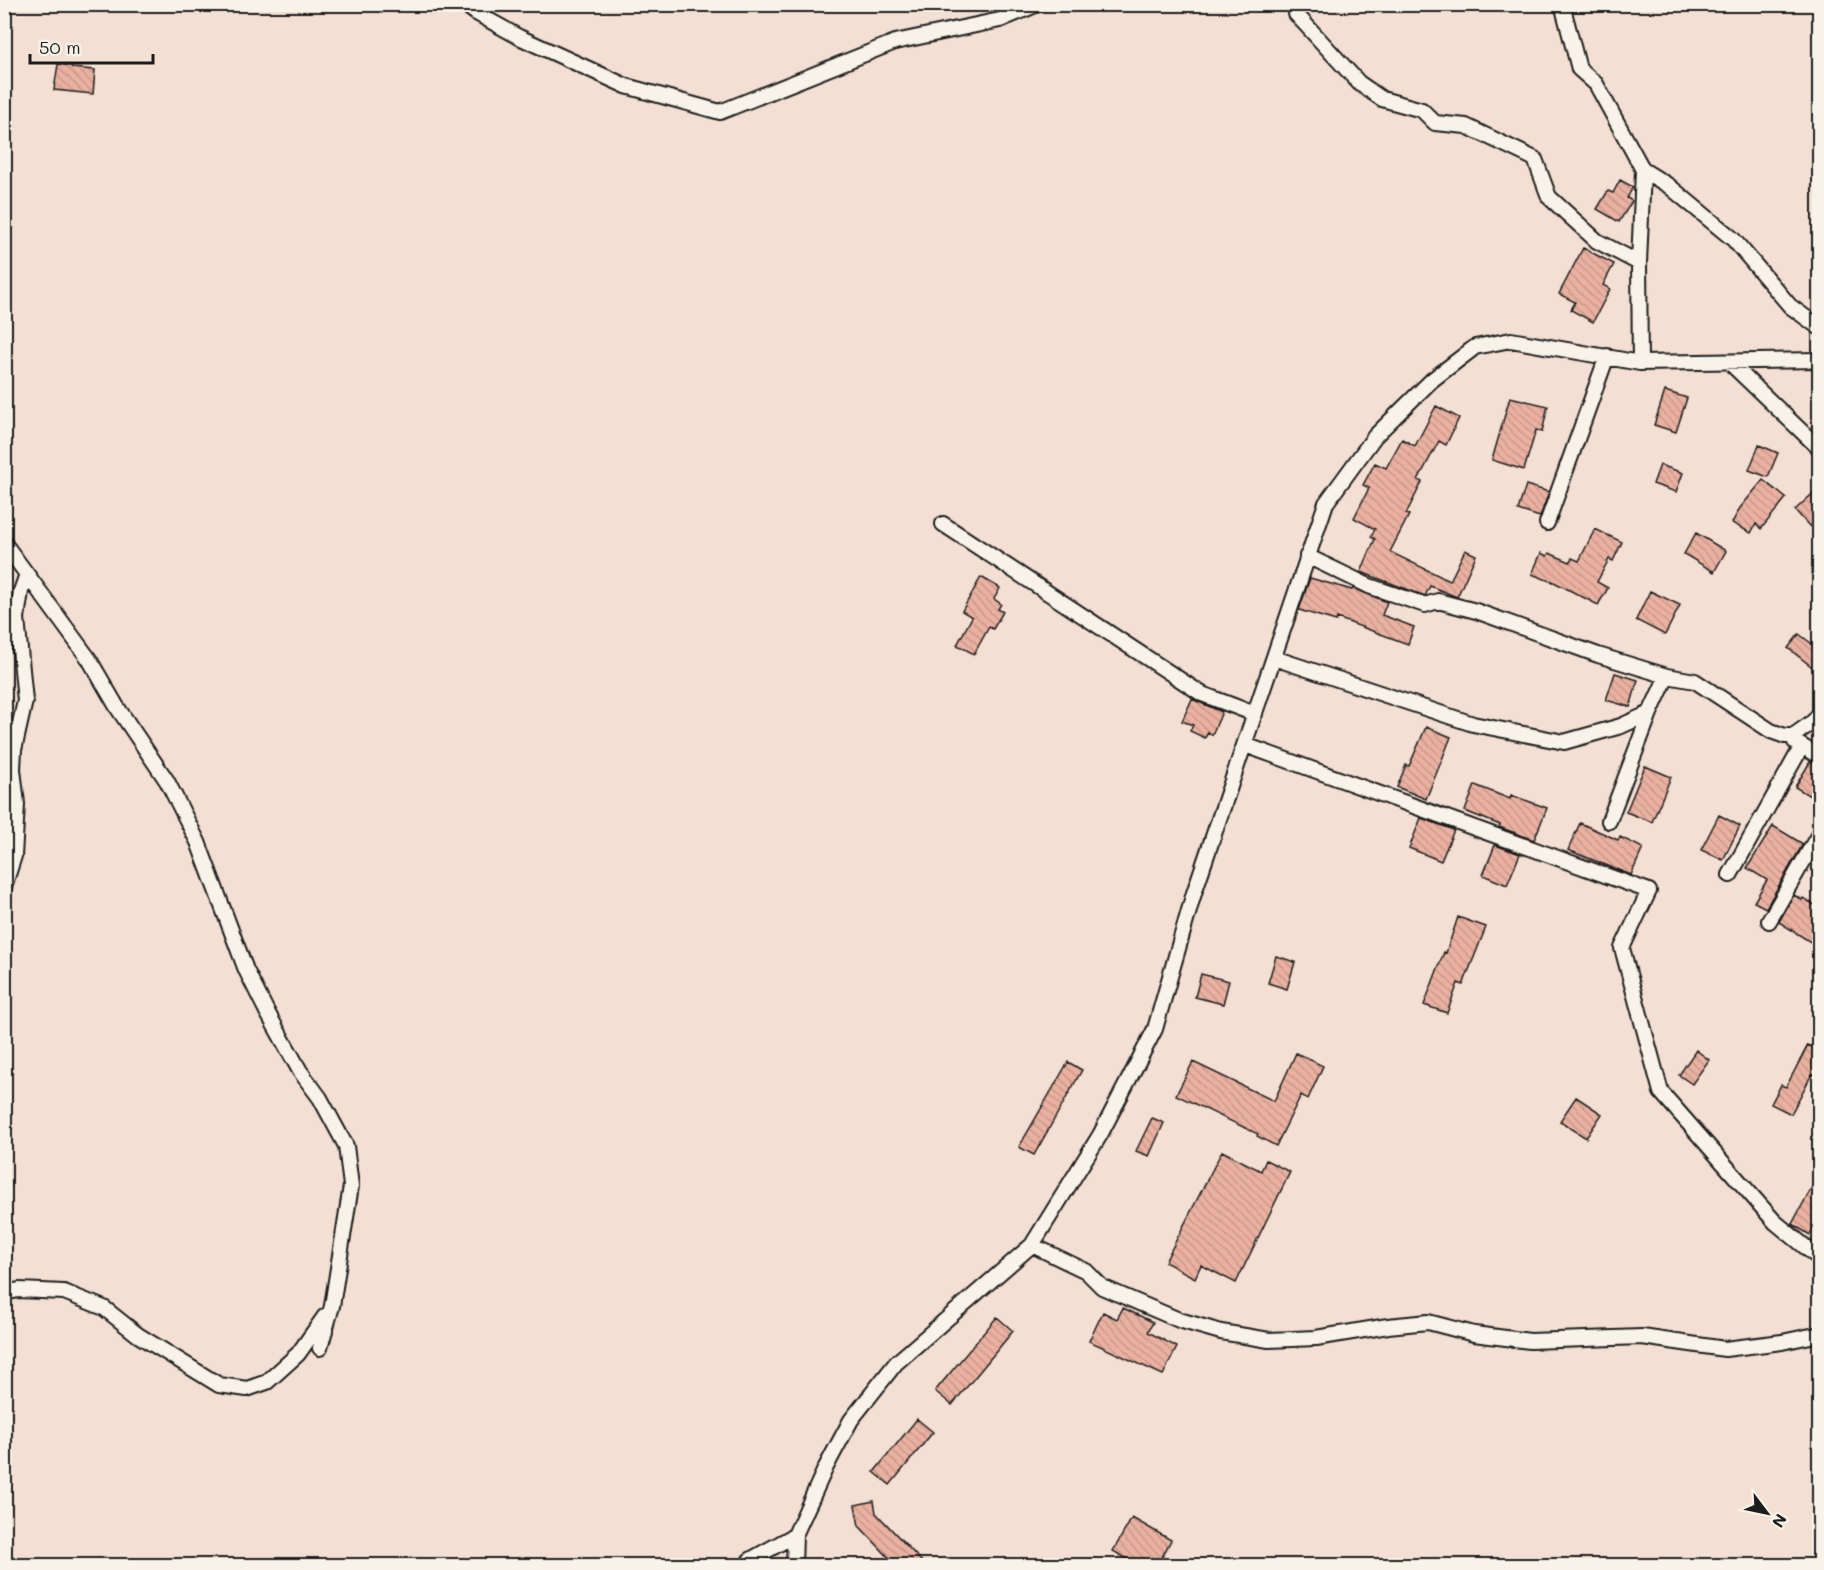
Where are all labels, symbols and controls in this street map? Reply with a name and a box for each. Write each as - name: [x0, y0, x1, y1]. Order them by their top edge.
- scale bar: [30, 27, 153, 65]
- text: 50 m: [39, 35, 81, 59]
- north arrow: [1737, 1483, 1797, 1543]
- text: N: [1768, 1510, 1792, 1532]

